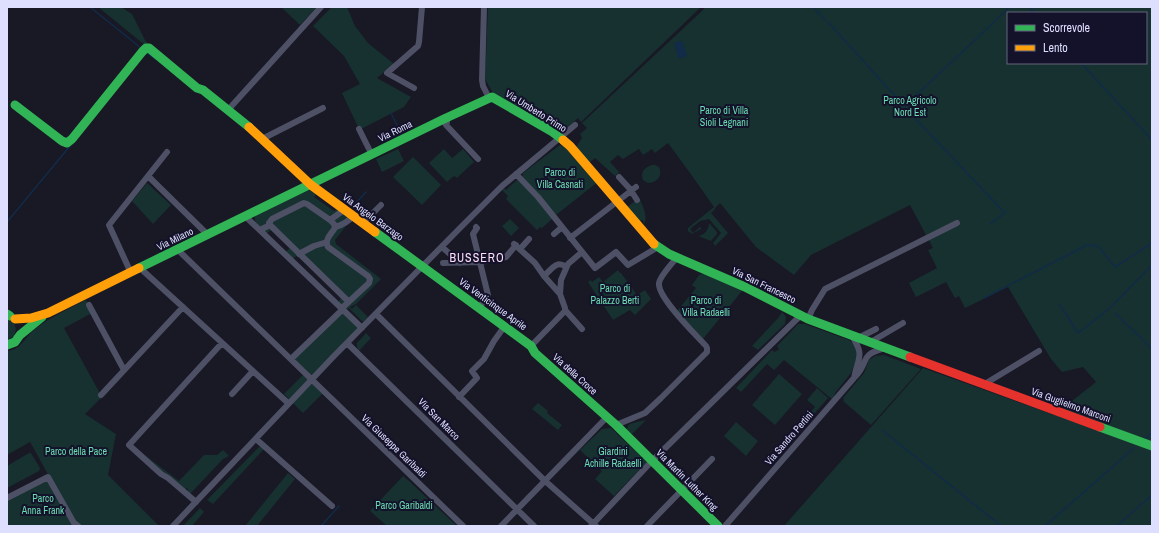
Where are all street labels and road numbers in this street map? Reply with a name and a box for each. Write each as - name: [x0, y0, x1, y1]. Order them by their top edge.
- street label: Via Umberto Primo: [503, 87, 570, 135]
- street label: Via Roma: [376, 117, 415, 145]
- street label: Via Angelo Barzago: [340, 190, 406, 244]
- street label: Via Milano: [155, 224, 196, 253]
- street label: Via San Francesco: [730, 264, 799, 306]
- street label: Via Venticinque Aprile: [456, 275, 530, 333]
- street label: Via della Croce: [550, 350, 600, 398]
- street label: Via Guglielmo Marconi: [1029, 385, 1113, 425]
- street label: Via San Marco: [415, 395, 463, 443]
- street label: Via Sandro Pertini: [762, 408, 816, 468]
- street label: Via Giuseppe Garibaldi: [359, 411, 429, 481]
- street label: Via Martin Luther King: [653, 446, 721, 514]

